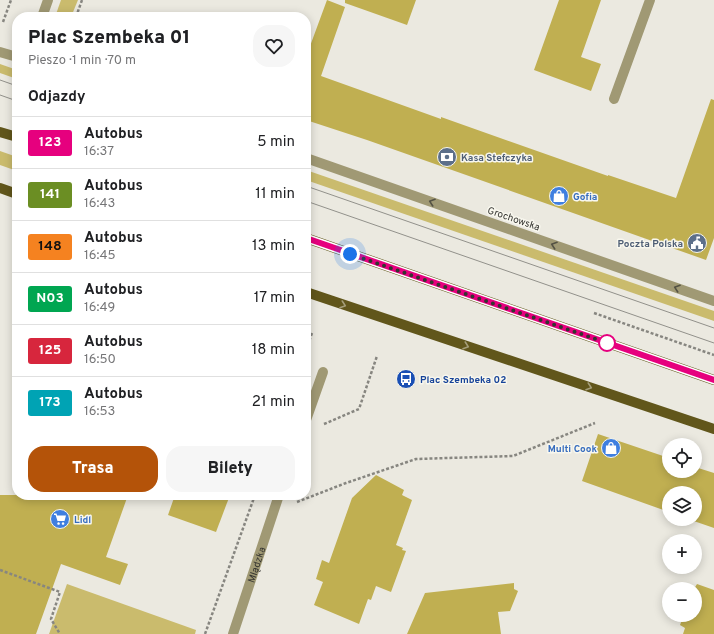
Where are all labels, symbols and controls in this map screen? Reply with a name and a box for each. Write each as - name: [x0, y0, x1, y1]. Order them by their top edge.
- button: heart: [253, 25, 295, 67]
- text: Plac Szembeka 01: [28, 26, 190, 50]
- text: Pieszo · 1 min · 70 m: [28, 53, 136, 69]
- text: Odjazdy: [28, 88, 86, 107]
- text: Autobus: [84, 125, 143, 144]
- text: 5 min: [257, 133, 295, 152]
- text: 123: [39, 134, 61, 151]
- text: 16:37: [84, 144, 114, 160]
- bank icon: Kasa Stefczyka: [436, 146, 458, 168]
- place label: Kasa Stefczyka: [461, 152, 532, 165]
- text: Autobus: [84, 177, 143, 196]
- text: 11 min: [255, 185, 295, 204]
- shop icon: Gofia: [548, 185, 570, 207]
- text: 141: [40, 186, 60, 203]
- place label: Gofia: [573, 191, 597, 204]
- text: 16:43: [84, 196, 115, 212]
- one-way arrow: [428, 198, 435, 207]
- street label: Grochowska: [486, 204, 541, 234]
- text: Autobus: [84, 229, 143, 248]
- public building icon: Poczta Polska: [686, 232, 708, 254]
- text: 13 min: [252, 237, 295, 256]
- text: 148: [38, 238, 62, 255]
- place label: Poczta Polska: [618, 238, 683, 251]
- one-way arrow: [551, 241, 558, 250]
- your location: [340, 244, 360, 264]
- text: 16:45: [84, 248, 116, 264]
- text: Autobus: [84, 281, 143, 300]
- one-way arrow: [674, 284, 681, 292]
- text: 17 min: [254, 289, 295, 308]
- text: N03: [36, 290, 64, 307]
- text: 16:49: [84, 300, 115, 316]
- one-way arrow: [339, 300, 346, 308]
- text: Autobus: [84, 333, 143, 352]
- unlabelled marker: [598, 334, 616, 352]
- text: 18 min: [252, 341, 295, 360]
- one-way arrow: [463, 341, 470, 350]
- text: 125: [39, 342, 61, 359]
- text: 16:50: [84, 352, 116, 368]
- bus stop icon: Plac Szembeka 02: [395, 368, 417, 390]
- place label: Plac Szembeka 02: [420, 374, 506, 387]
- one-way arrow: [586, 383, 593, 391]
- text: Autobus: [84, 385, 143, 404]
- text: 21 min: [252, 393, 295, 412]
- text: 173: [39, 394, 61, 411]
- text: 16:53: [84, 404, 115, 420]
- shop icon: Multi Cook: [600, 437, 622, 459]
- map controls: [662, 438, 702, 622]
- button: locate: [662, 438, 702, 478]
- place label: Multi Cook: [548, 443, 597, 456]
- button: Trasa: [28, 446, 158, 492]
- button: Bilety: [166, 446, 295, 492]
- button: layers: [662, 486, 702, 526]
- supermarket icon: Lidl: [49, 508, 71, 530]
- place label: Lidl: [74, 514, 91, 527]
- button: +: [662, 534, 702, 574]
- street label: Mlądzka: [245, 546, 269, 585]
- button: −: [662, 582, 702, 622]

